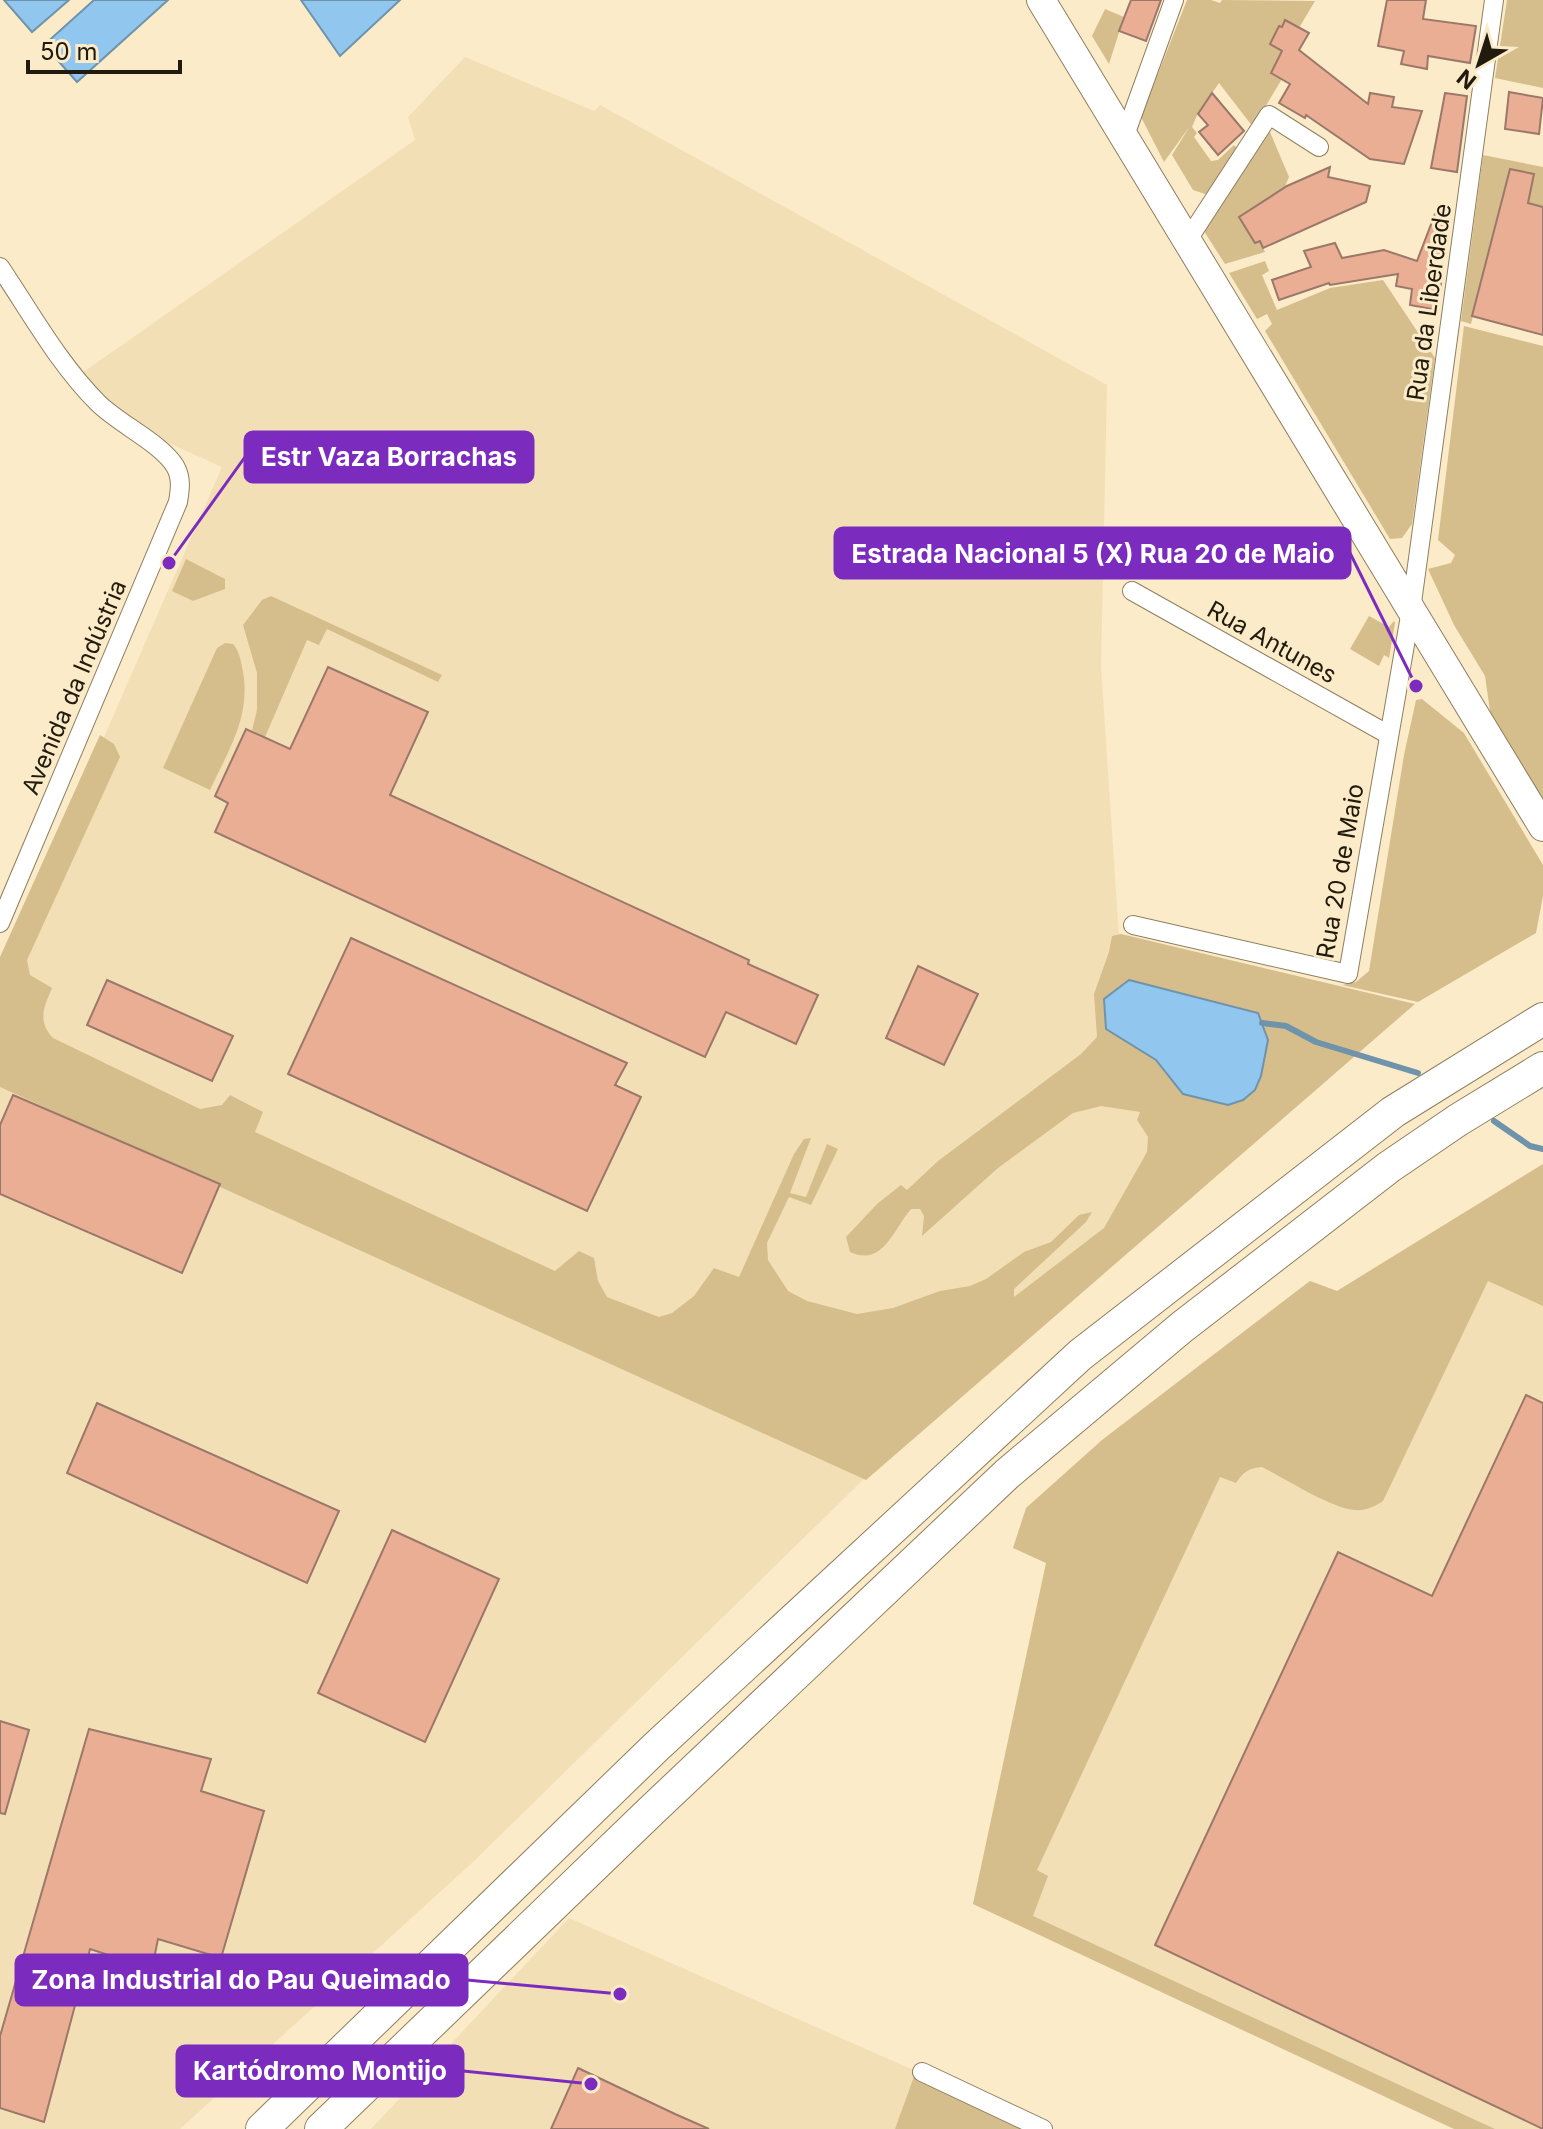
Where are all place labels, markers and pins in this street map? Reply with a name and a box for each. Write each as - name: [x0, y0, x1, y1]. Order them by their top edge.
- callout: Estr Vaza Borrachas: [245, 432, 533, 482]
- callout: Estrada Nacional 5 (X) Rua 20 de Maio: [835, 528, 1350, 578]
- callout: Zona Industrial do Pau Queimado: [16, 1955, 467, 2005]
- callout: Kartódromo Montijo: [177, 2046, 463, 2096]

